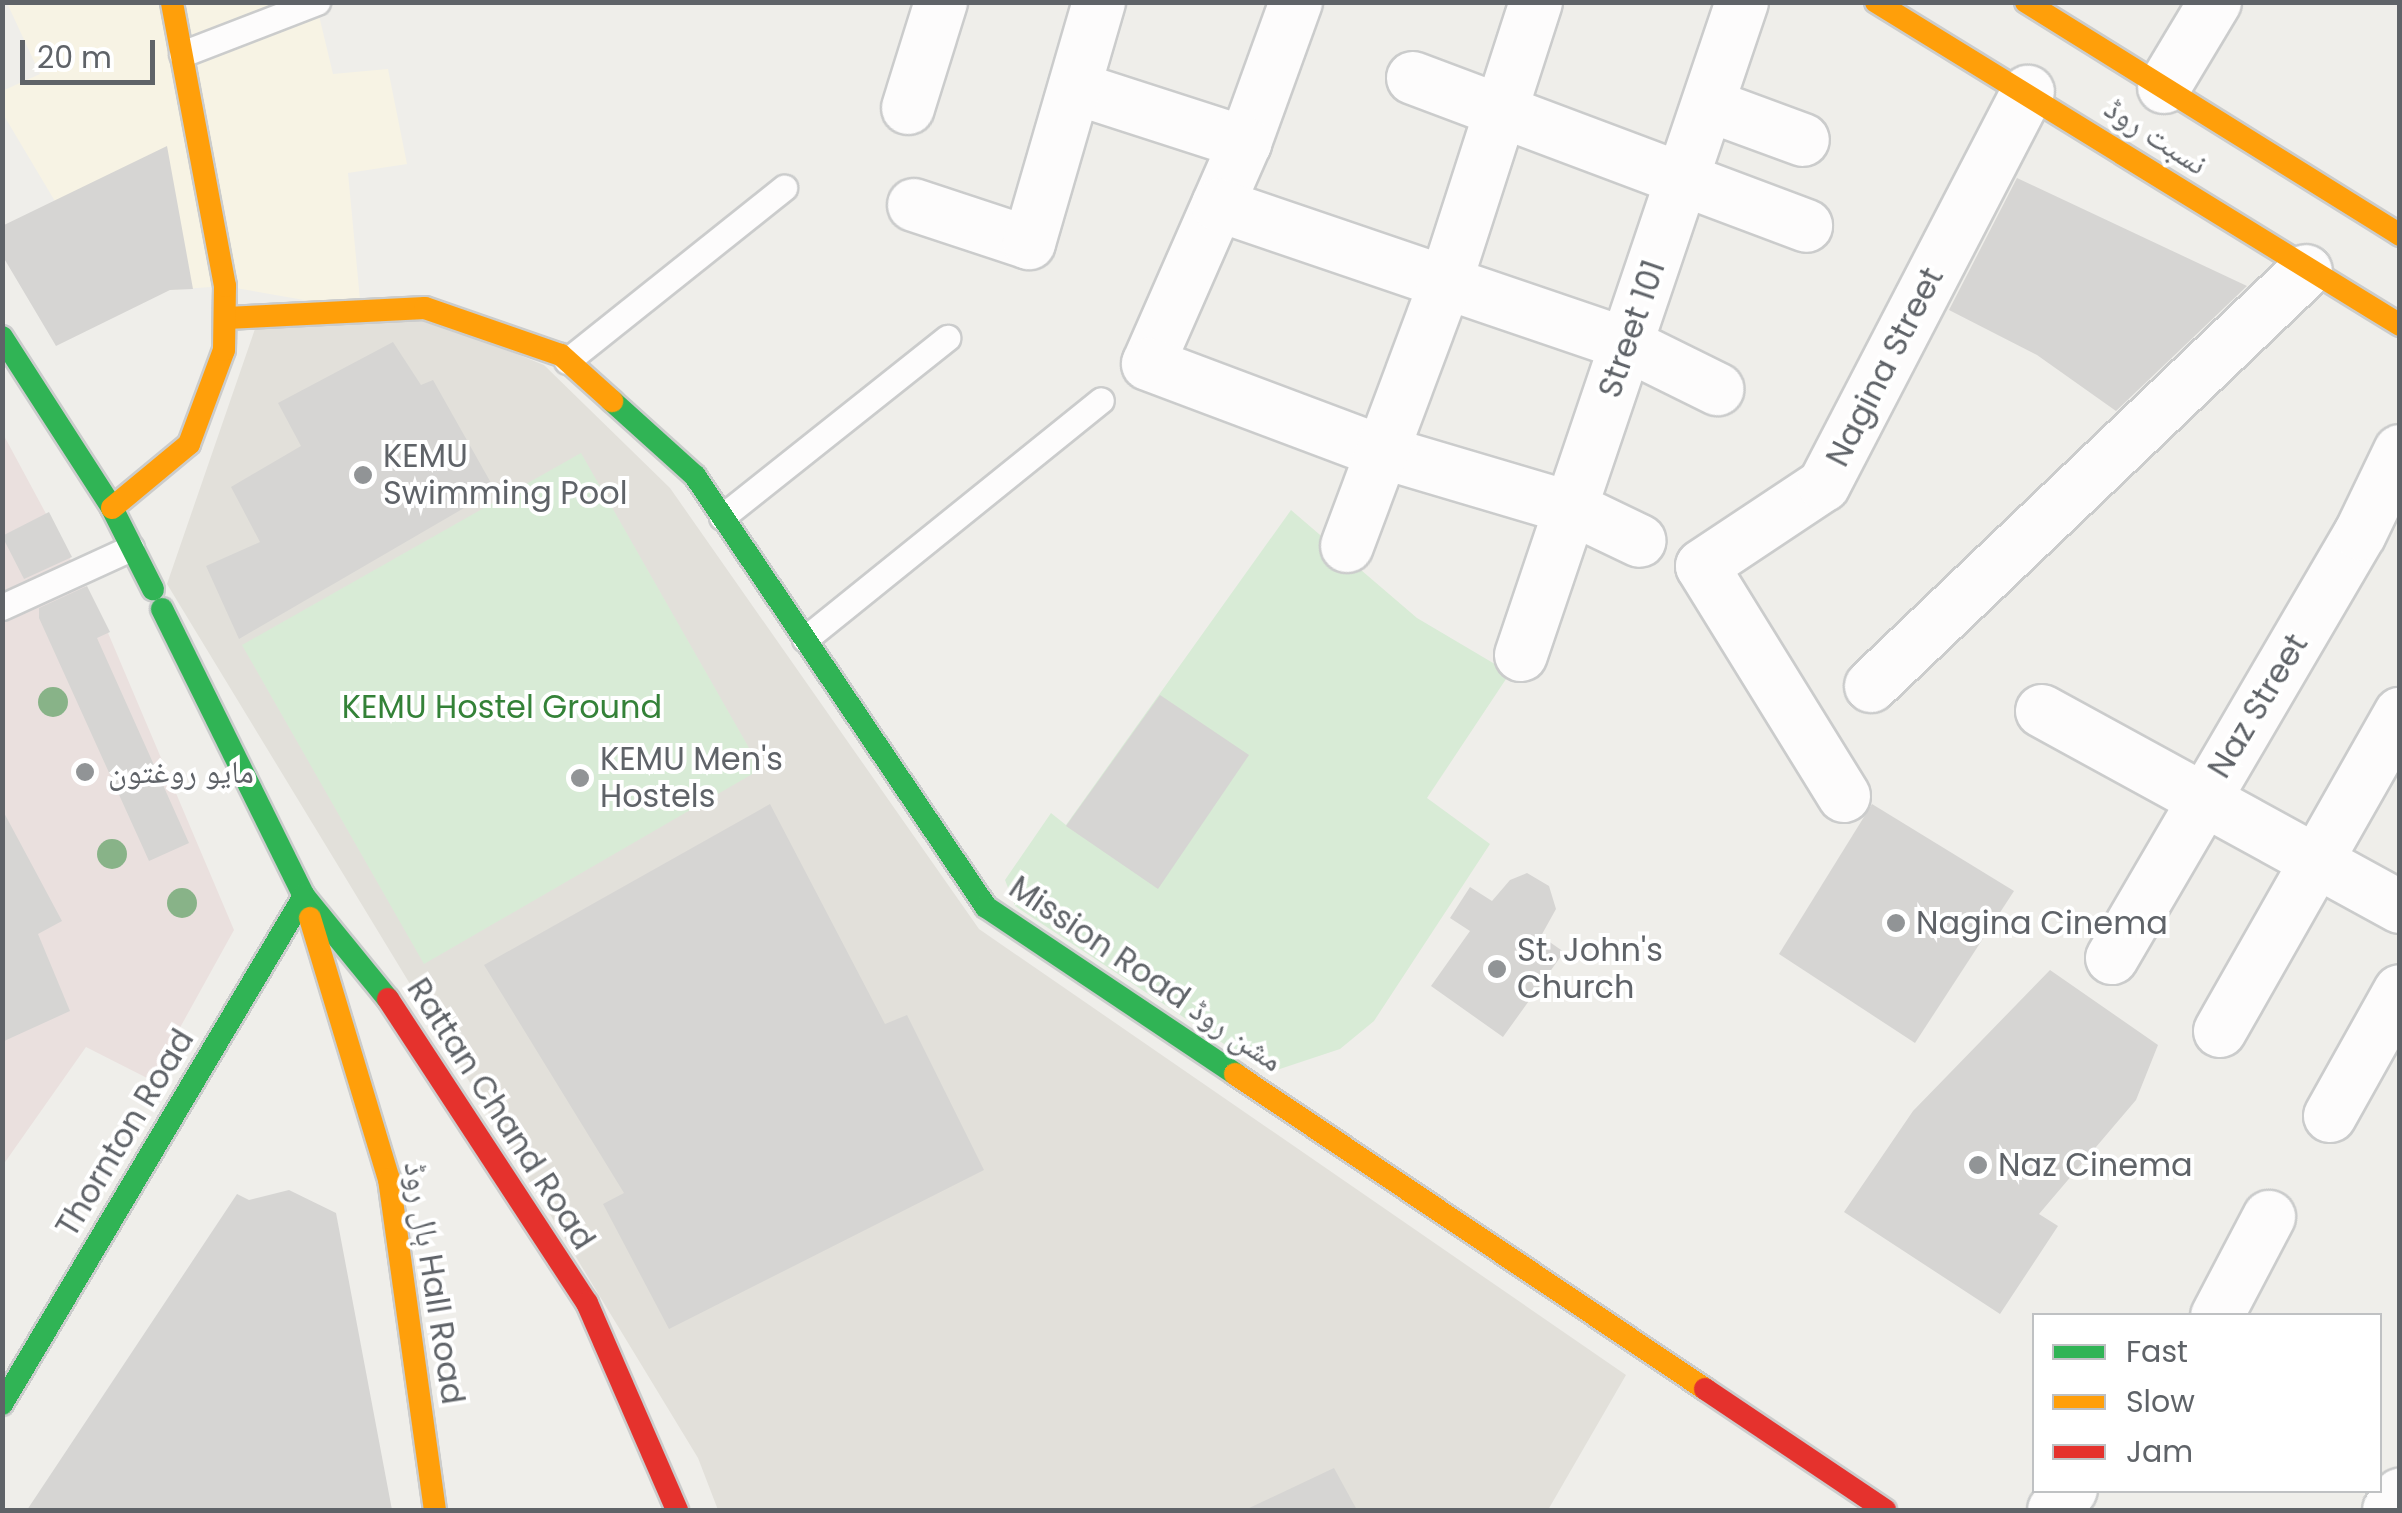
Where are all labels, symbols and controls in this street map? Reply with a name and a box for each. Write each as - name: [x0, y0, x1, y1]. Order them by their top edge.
- scale bar: [25, 20, 160, 82]
- text: 20 m: [37, 36, 112, 79]
- street label: نسبت روڈ: [2097, 89, 2215, 183]
- street label: Street 101: [1591, 255, 1673, 403]
- street label: Nagina Street: [1818, 261, 1952, 473]
- place label: KEMU Swimming Pool: [383, 438, 628, 513]
- marker: KEMU Swimming Pool: [352, 464, 374, 486]
- street label: Naz Street: [2200, 627, 2316, 785]
- park label: KEMU Hostel Ground: [342, 688, 662, 726]
- place label: KEMU Men's Hostels: [600, 741, 783, 816]
- place label: مایو روغتون: [108, 753, 254, 791]
- marker: مایو روغتون: [72, 759, 98, 785]
- marker: KEMU Men's Hostels: [569, 767, 591, 789]
- street label: Mission Road مشن روڈ: [1002, 868, 1290, 1080]
- place label: Nagina Cinema: [1916, 904, 2168, 942]
- marker: Nagina Cinema: [1885, 912, 1907, 934]
- place label: St. John's Church: [1517, 932, 1663, 1007]
- marker: St. John's Church: [1486, 958, 1508, 980]
- street label: Rattan Chand Road: [399, 971, 603, 1257]
- street label: Thornton Road: [48, 1022, 202, 1244]
- place label: Naz Cinema: [1998, 1146, 2193, 1184]
- marker: Naz Cinema: [1967, 1154, 1989, 1176]
- street label: ہال روڈ Hall Road: [396, 1159, 472, 1407]
- legend: [2032, 1313, 2382, 1493]
- text: Fast: [2126, 1330, 2188, 1373]
- text: Slow: [2126, 1380, 2195, 1423]
- text: Jam: [2126, 1430, 2193, 1473]

